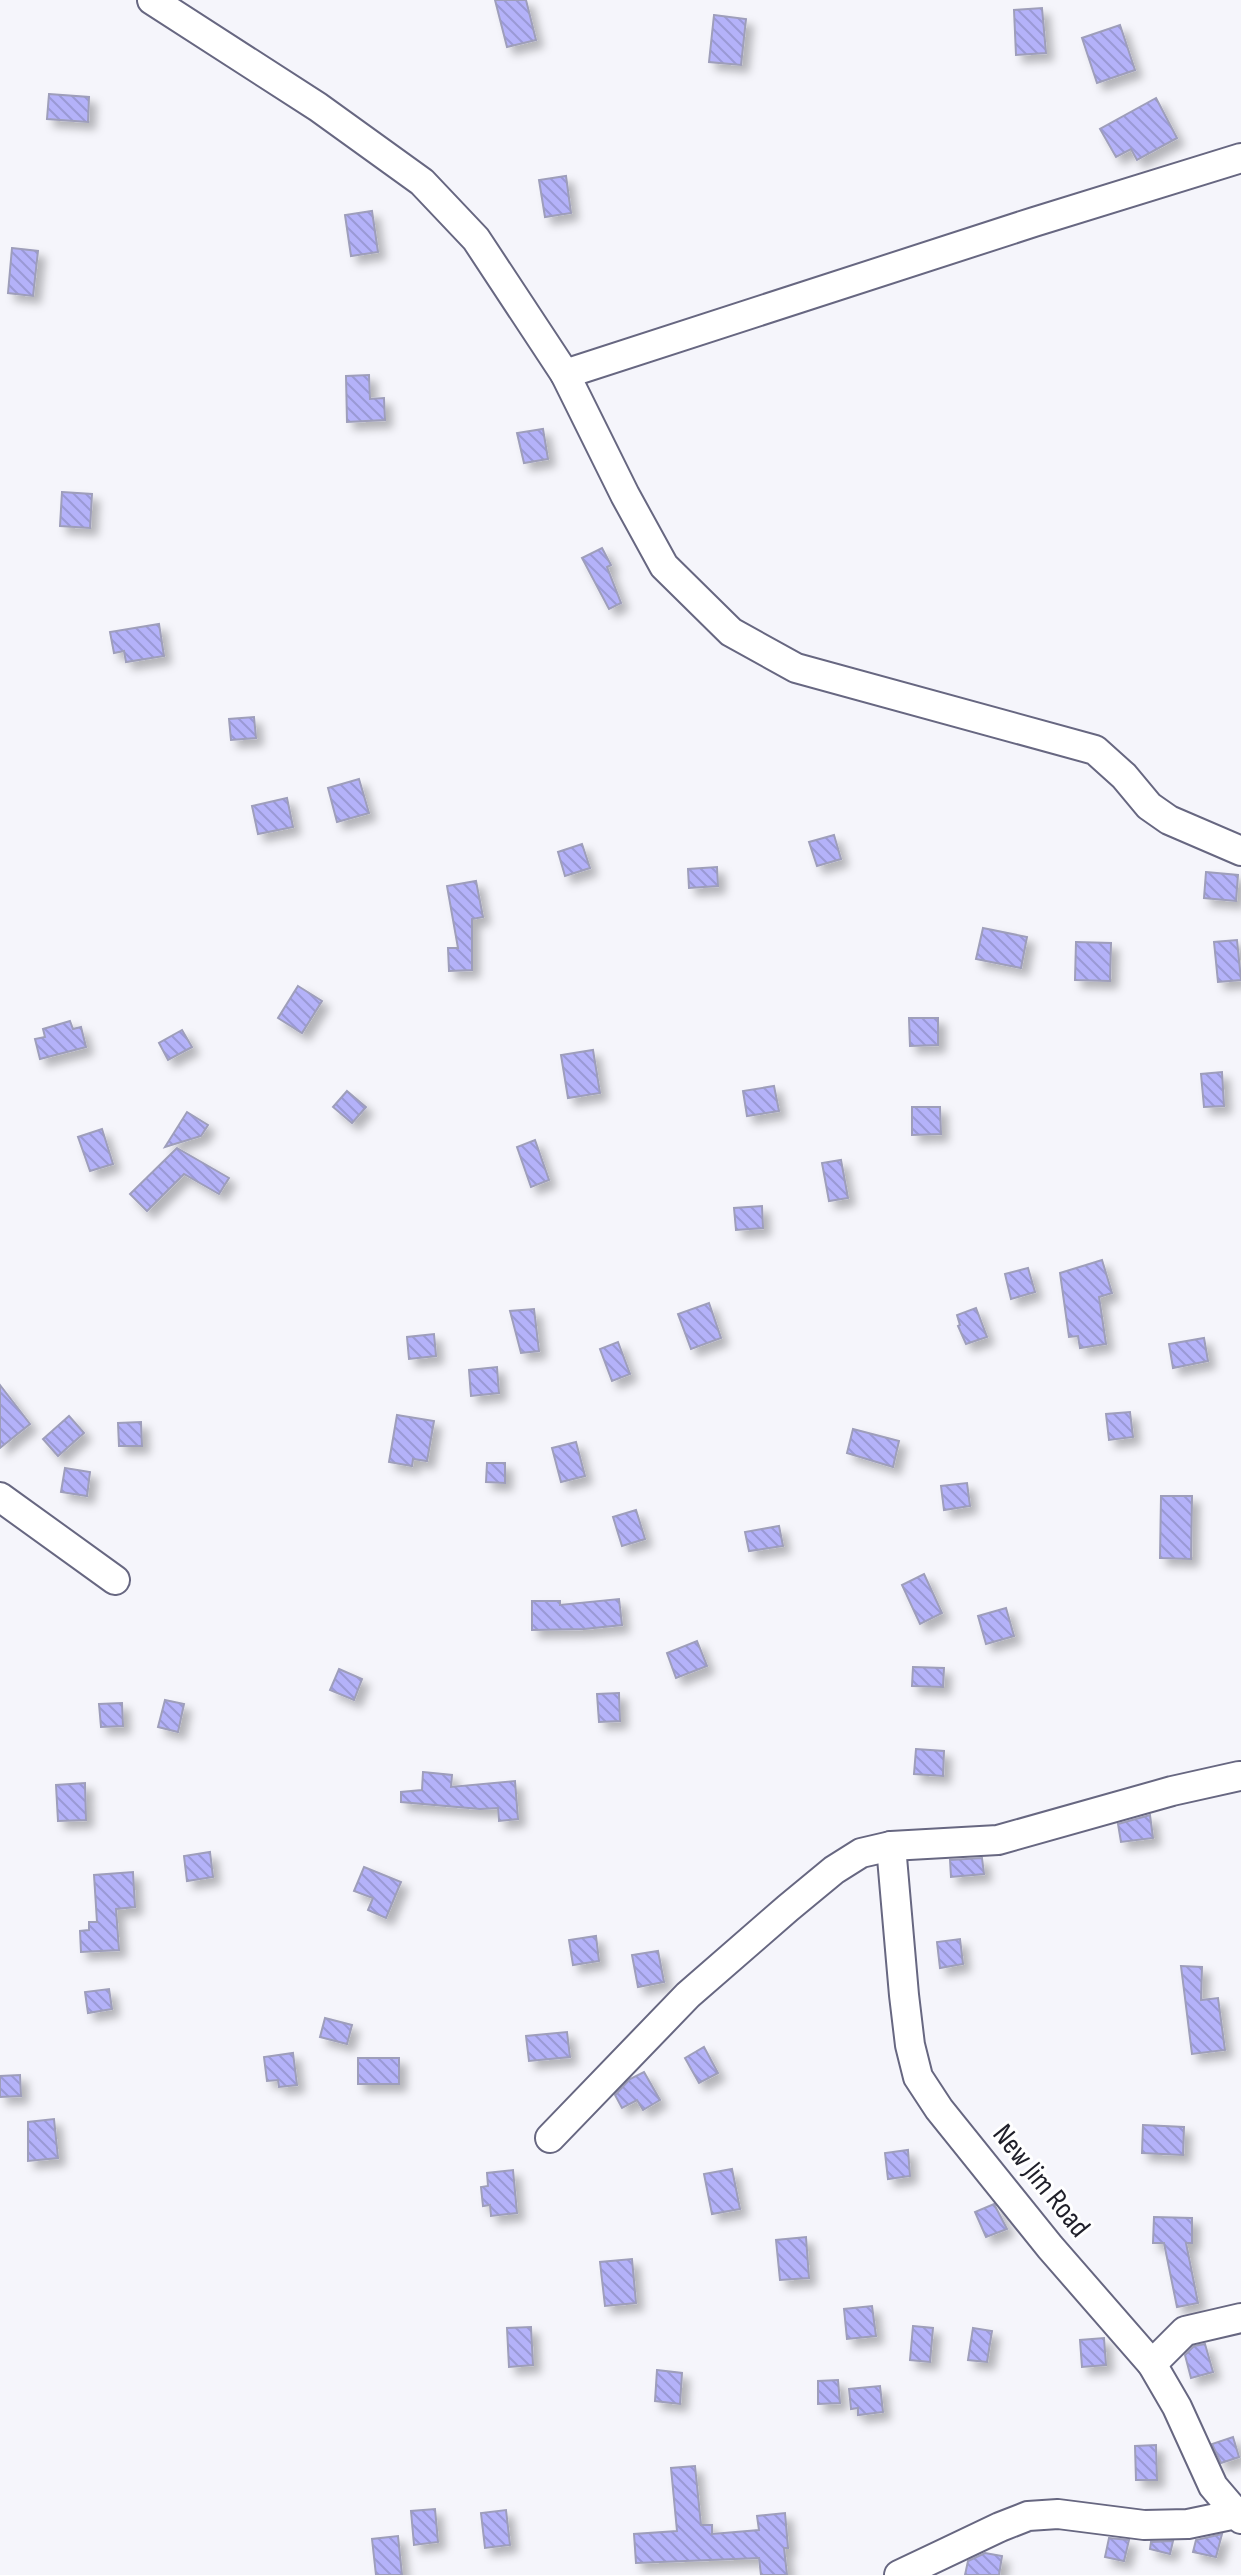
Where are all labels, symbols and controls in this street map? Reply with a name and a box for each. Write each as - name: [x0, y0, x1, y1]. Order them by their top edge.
- street label: New Jim Road: [985, 2117, 1097, 2245]

